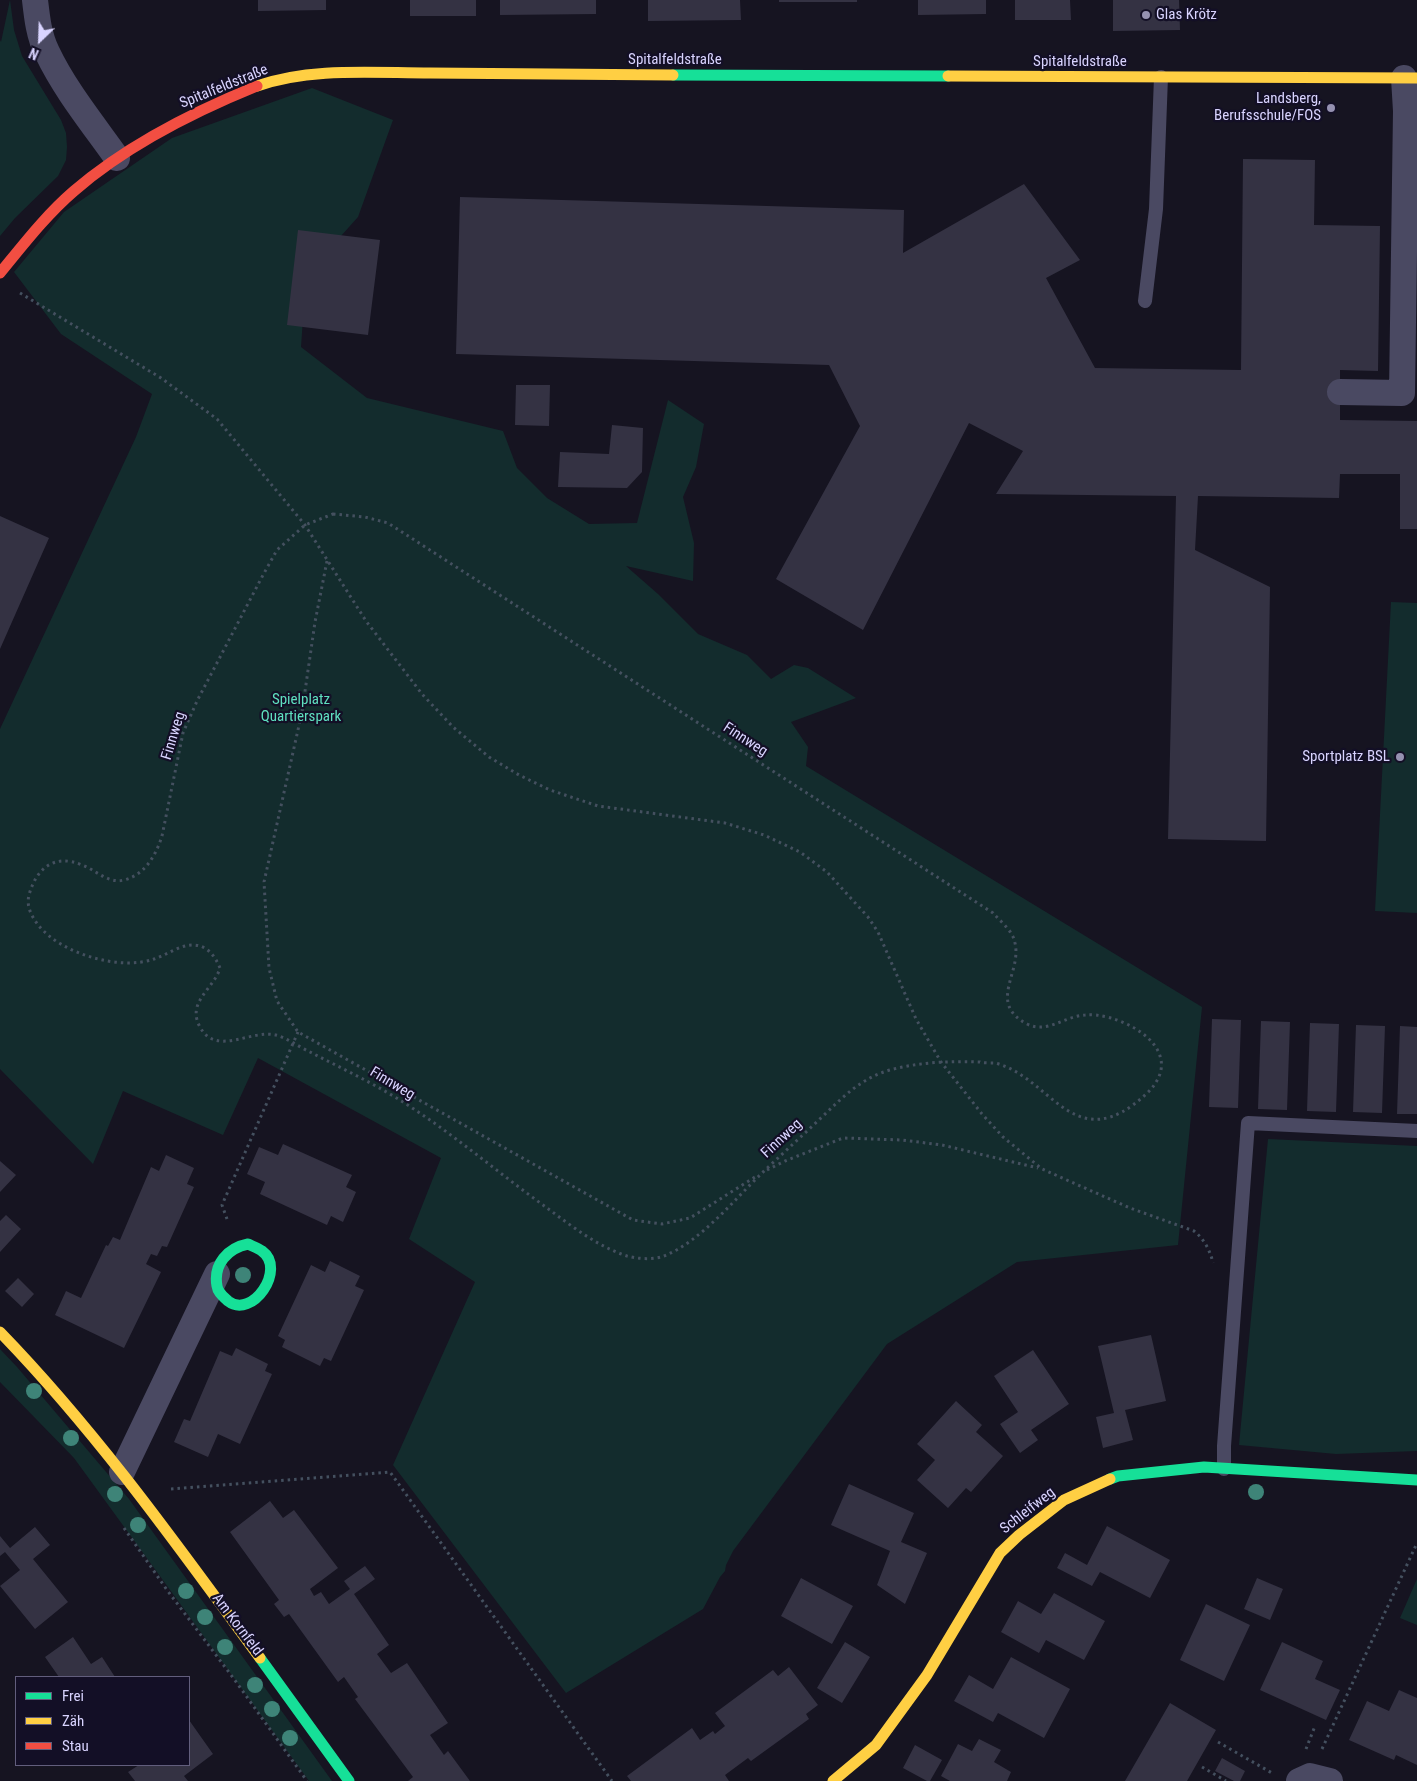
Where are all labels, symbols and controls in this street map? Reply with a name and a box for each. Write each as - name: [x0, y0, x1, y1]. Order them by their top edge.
- place label: Glas Krötz: [1156, 6, 1217, 24]
- marker: Glas Krötz: [1140, 9, 1152, 21]
- north arrow: [15, 15, 65, 65]
- text: N: [27, 45, 41, 63]
- street label: Spitalfeldstraße: [628, 51, 722, 69]
- street label: Spitalfeldstraße: [1033, 53, 1127, 71]
- street label: Spitalfeldstraße: [177, 61, 271, 113]
- place label: Landsberg, Berufsschule/FOS: [1214, 90, 1321, 125]
- marker: Landsberg, Berufsschule/FOS: [1325, 102, 1337, 114]
- park label: Spielplatz Quartierspark: [261, 691, 341, 726]
- street label: Finnweg: [158, 710, 190, 762]
- street label: Finnweg: [719, 719, 771, 761]
- place label: Sportplatz BSL: [1302, 748, 1390, 766]
- marker: Sportplatz BSL: [1394, 751, 1406, 763]
- street label: Finnweg: [366, 1064, 418, 1104]
- street label: Finnweg: [758, 1116, 806, 1162]
- street label: Schleifweg: [997, 1484, 1059, 1538]
- street label: Am Kornfeld: [208, 1590, 266, 1660]
- legend: [15, 1676, 190, 1766]
- text: Frei: [62, 1687, 84, 1705]
- text: Zäh: [62, 1712, 84, 1730]
- text: Stau: [62, 1737, 89, 1755]

